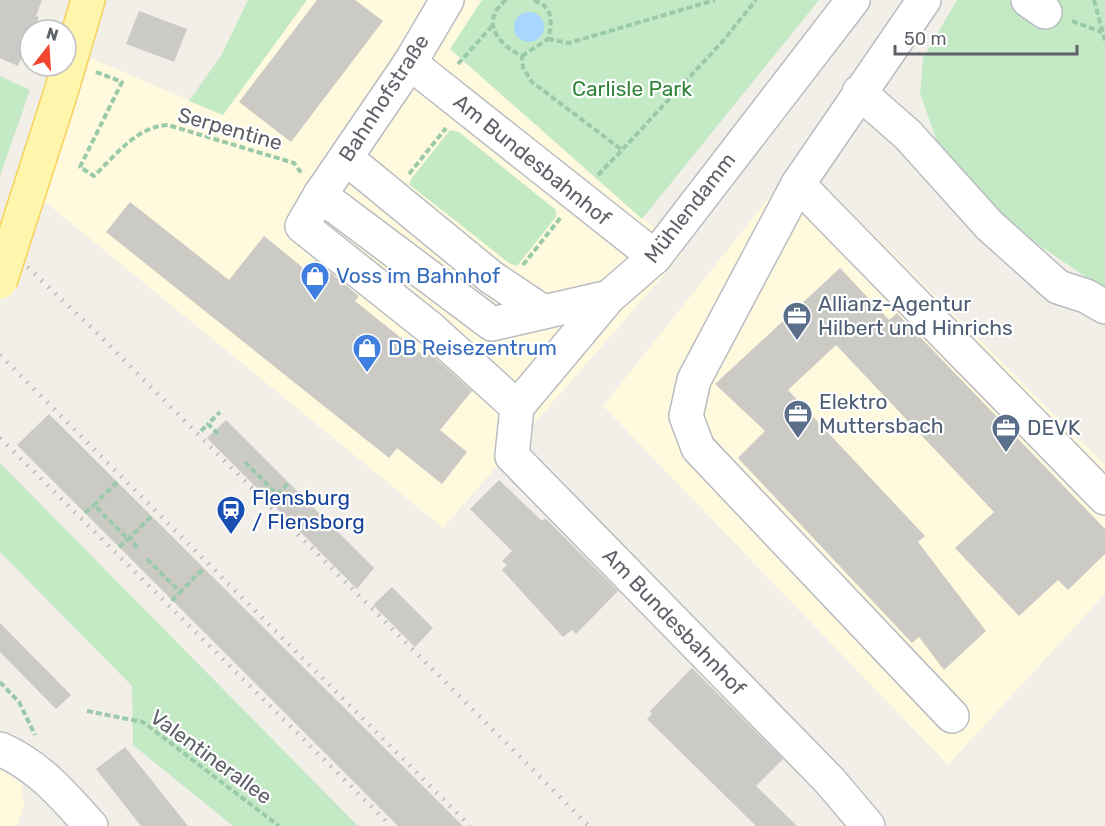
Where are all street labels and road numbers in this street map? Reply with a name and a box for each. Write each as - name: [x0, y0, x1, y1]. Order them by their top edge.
- street label: Bahnhofstraße: [333, 30, 434, 166]
- street label: Am Bundesbahnhof: [449, 89, 616, 231]
- street label: Serpentine: [175, 102, 285, 155]
- street label: Mühlendamm: [639, 148, 740, 268]
- street label: Am Bundesbahnhof: [598, 543, 751, 700]
- street label: Valentinerallee: [145, 704, 277, 809]

